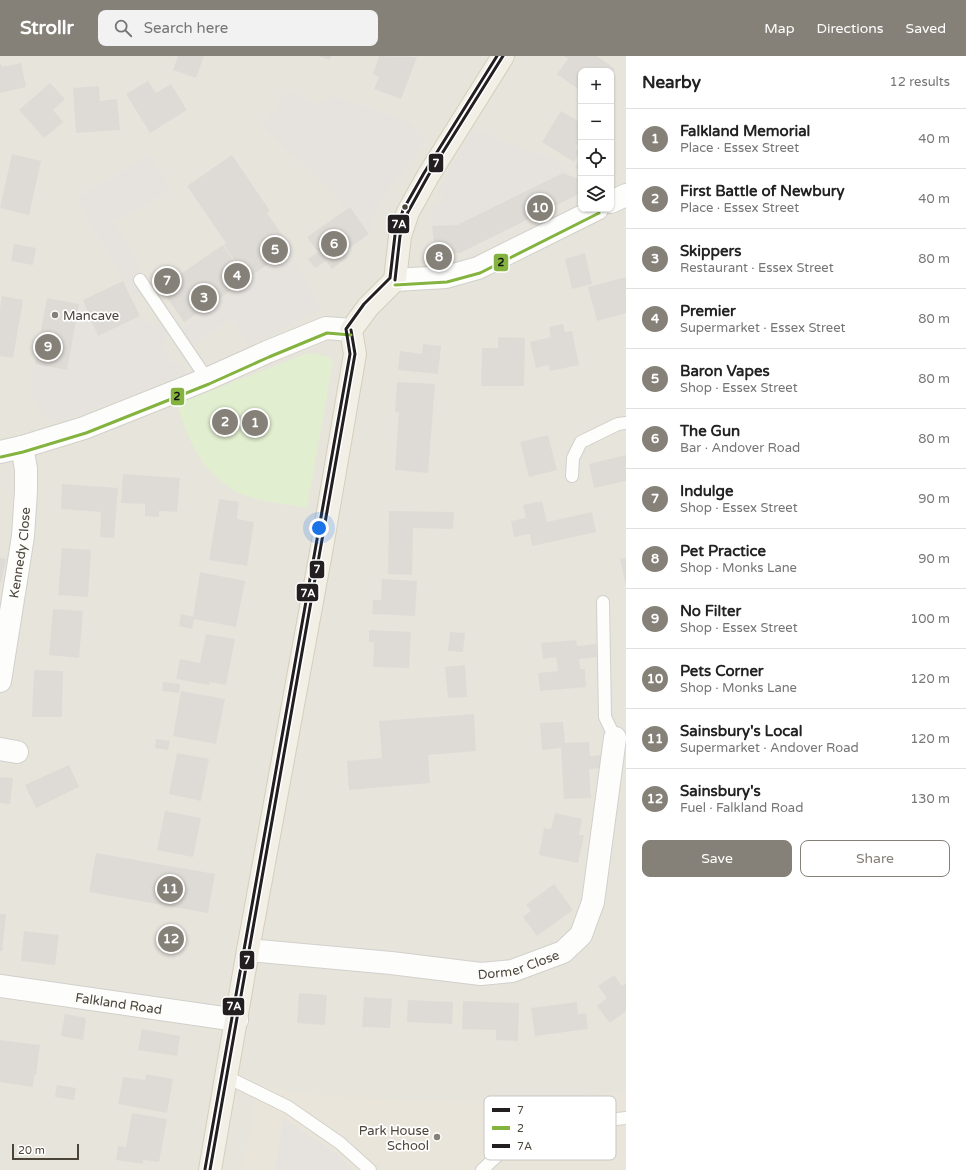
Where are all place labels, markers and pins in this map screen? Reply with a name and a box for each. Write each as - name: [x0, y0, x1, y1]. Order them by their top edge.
- pin: 10: [527, 193, 553, 223]
- unlabelled marker: [400, 202, 410, 212]
- pin: 6: [321, 229, 347, 259]
- pin: 5: [262, 235, 288, 265]
- pin: 8: [426, 242, 452, 272]
- pin: 4: [224, 261, 250, 291]
- pin: 7: [154, 266, 180, 296]
- pin: 3: [191, 283, 217, 313]
- place label: Mancave: [63, 308, 119, 324]
- marker: Mancave: [50, 310, 60, 320]
- pin: 9: [35, 332, 61, 362]
- pin: 2: [212, 407, 238, 437]
- pin: 1: [242, 408, 268, 438]
- pin: 11: [157, 874, 183, 904]
- pin: 12: [158, 924, 184, 954]
- place label: Park House School: [359, 1123, 429, 1154]
- marker: Park House School: [432, 1132, 442, 1142]

